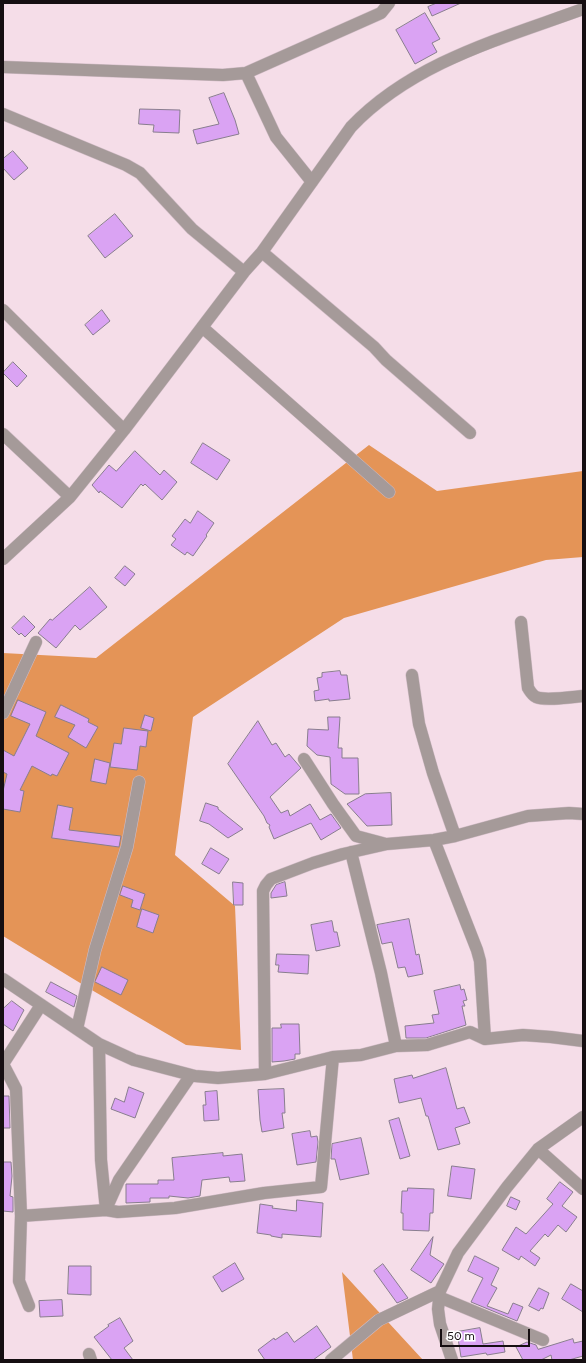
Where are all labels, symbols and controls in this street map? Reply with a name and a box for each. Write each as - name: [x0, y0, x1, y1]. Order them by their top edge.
- scale bar: [442, 1321, 532, 1347]
- text: 50 m: [447, 1329, 475, 1343]

